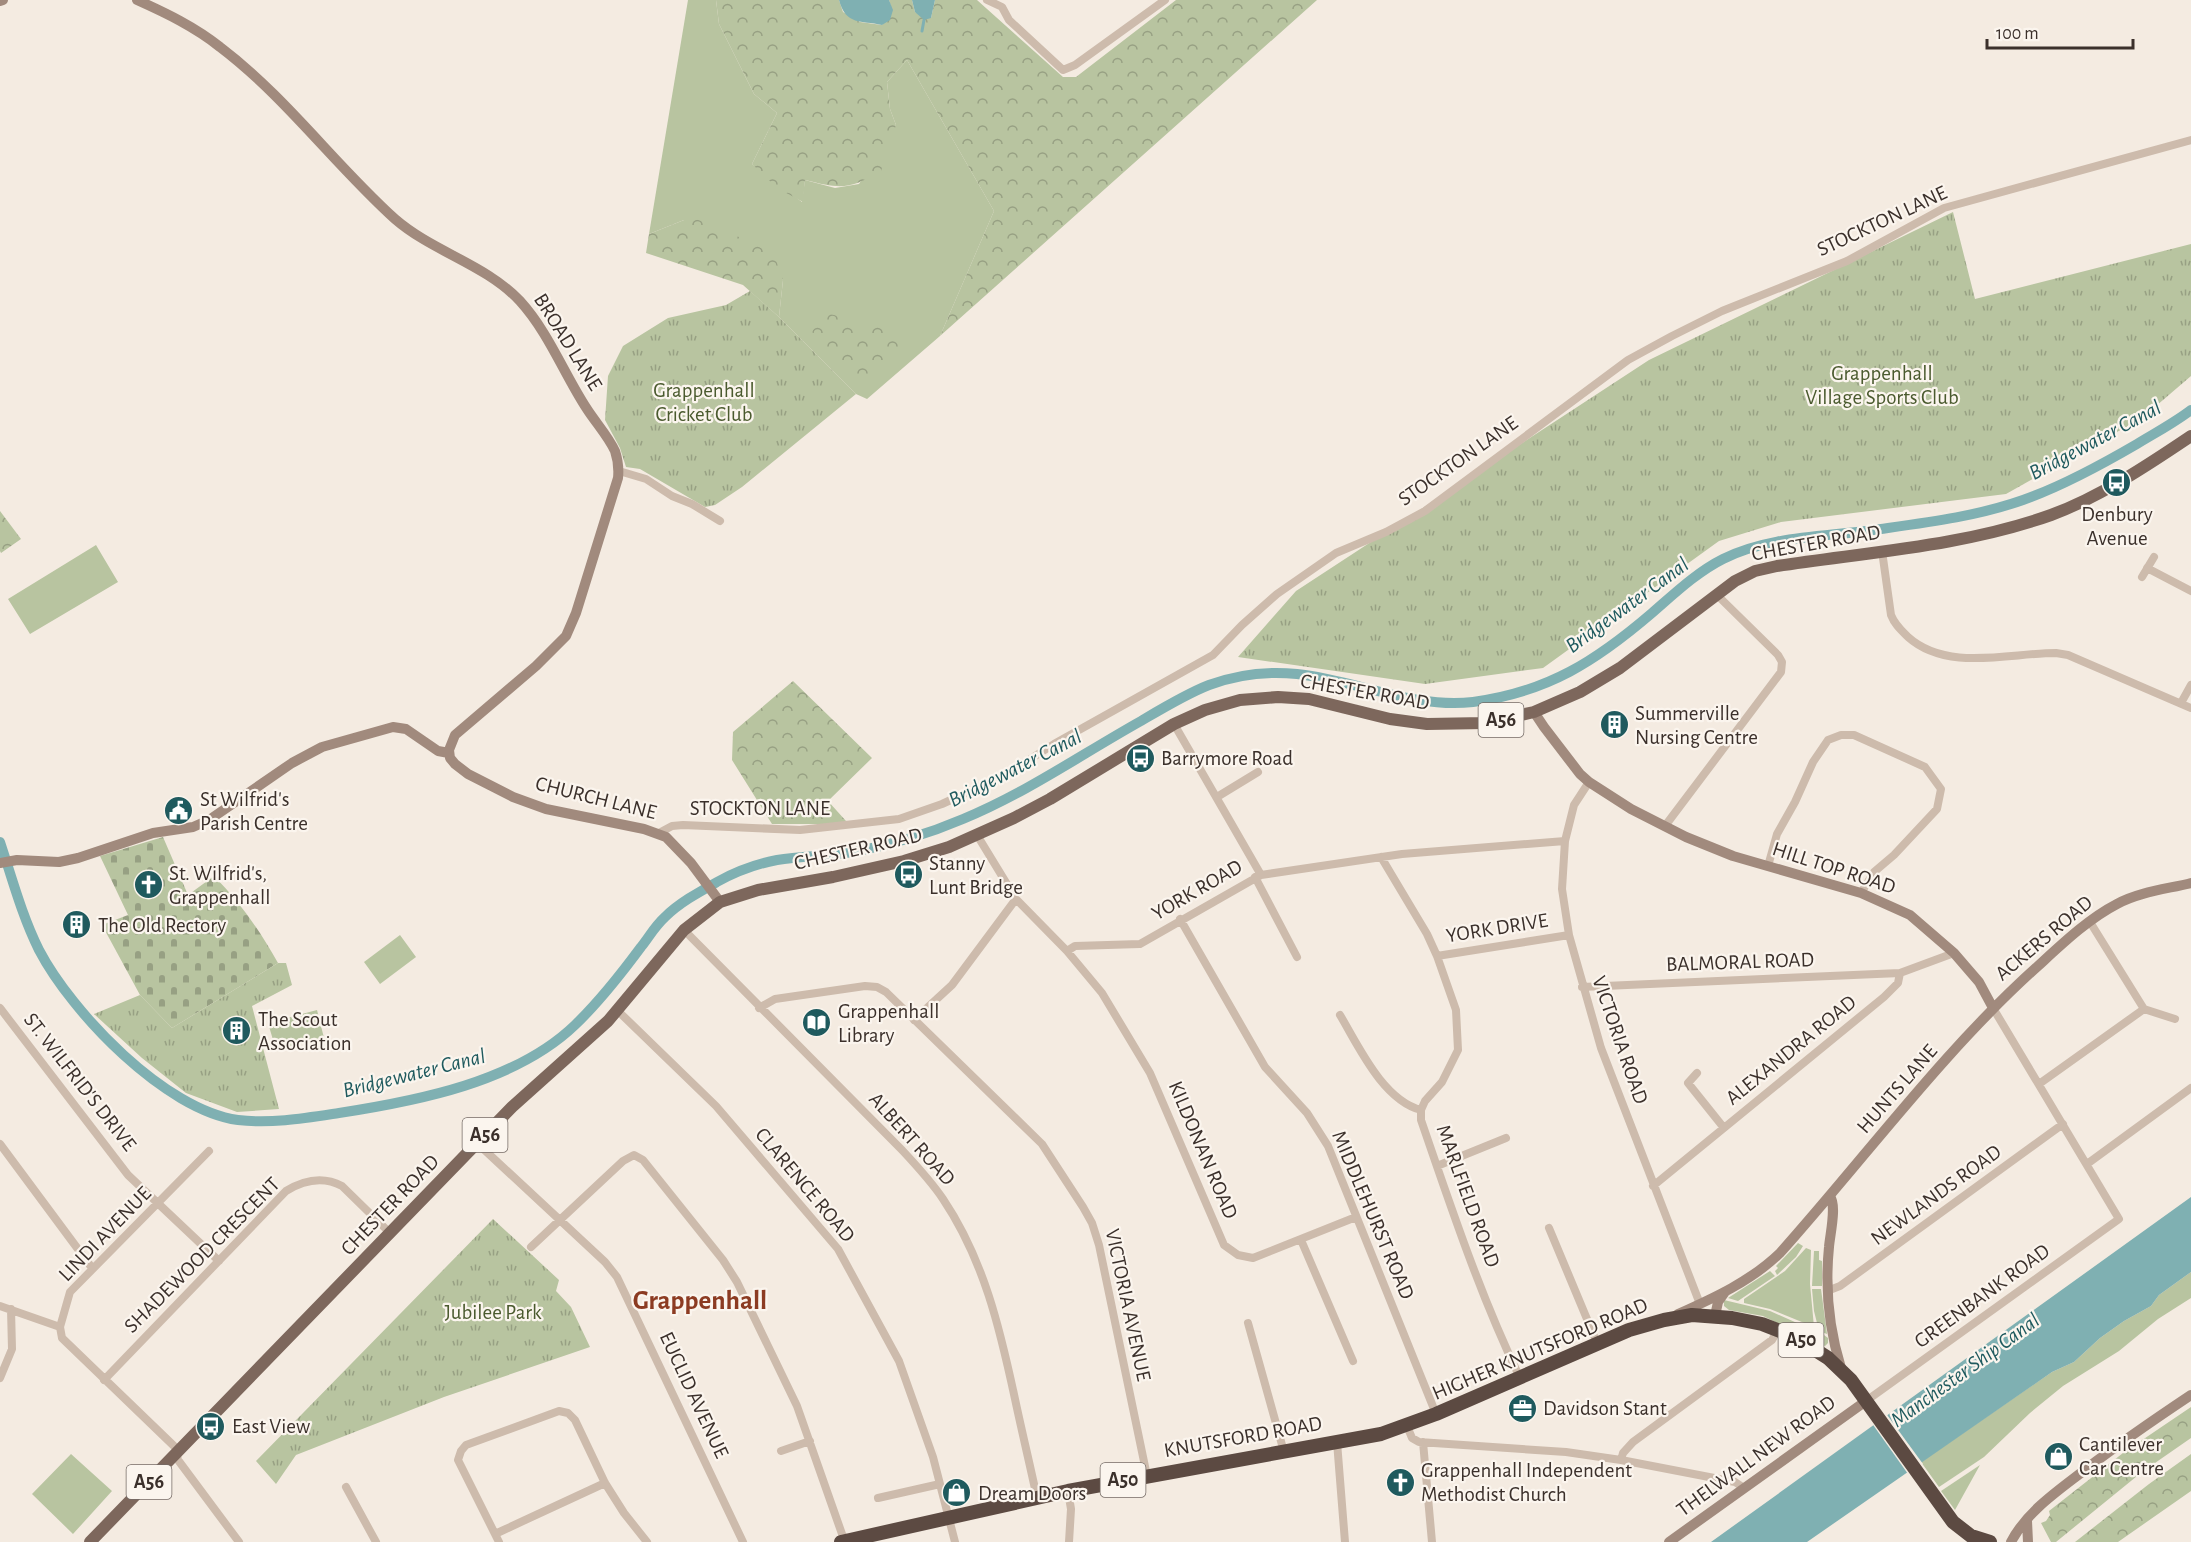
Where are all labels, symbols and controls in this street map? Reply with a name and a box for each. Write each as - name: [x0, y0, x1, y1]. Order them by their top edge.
- scale bar: [1987, 12, 2132, 50]
- text: 100 m: [1996, 25, 2039, 43]
- street label: STOCKTON LANE: [1814, 182, 1950, 260]
- street label: BROAD LANE: [530, 290, 606, 394]
- park label: Grappenhall Village Sports Club: [1805, 363, 1959, 408]
- park label: Grappenhall Cricket Club: [653, 380, 755, 425]
- water label: Bridgewater Canal: [2025, 396, 2165, 484]
- street label: STOCKTON LANE: [1394, 412, 1522, 510]
- bus stop icon: Denbury Avenue: [2101, 467, 2133, 499]
- place label: Denbury Avenue: [2081, 504, 2153, 549]
- street label: CHESTER ROAD: [1750, 521, 1882, 565]
- water label: Bridgewater Canal: [1561, 553, 1693, 657]
- street label: CHESTER ROAD: [1299, 670, 1431, 714]
- road number: A56: [1478, 703, 1524, 737]
- place label: Summerville Nursing Centre: [1635, 703, 1758, 748]
- building icon: Summerville Nursing Centre: [1598, 709, 1630, 741]
- water label: Bridgewater Canal: [945, 725, 1085, 811]
- bus stop icon: Barrymore Road: [1124, 742, 1156, 774]
- place label: Barrymore Road: [1161, 748, 1293, 769]
- street label: CHURCH LANE: [533, 773, 659, 823]
- place label: St Wilfrid's Parish Centre: [200, 789, 308, 834]
- public building icon: St Wilfrid's Parish Centre: [163, 795, 195, 827]
- street label: STOCKTON LANE: [690, 798, 830, 819]
- street label: CHESTER ROAD: [792, 824, 924, 874]
- street label: HILL TOP ROAD: [1770, 838, 1898, 898]
- place label: Stanny Lunt Bridge: [929, 853, 1023, 898]
- street label: YORK ROAD: [1148, 856, 1246, 924]
- bus stop icon: Stanny Lunt Bridge: [892, 859, 924, 891]
- place label: St. Wilfrid's, Grappenhall: [169, 863, 270, 908]
- church icon: St. Wilfrid's, Grappenhall: [132, 869, 164, 901]
- street label: ACKERS ROAD: [1991, 892, 2097, 984]
- building icon: The Old Rectory: [61, 909, 93, 941]
- street label: YORK DRIVE: [1445, 910, 1549, 946]
- place label: The Old Rectory: [98, 915, 226, 936]
- street label: BALMORAL ROAD: [1666, 949, 1814, 975]
- street label: VICTORIA ROAD: [1588, 973, 1652, 1107]
- street label: ALEXANDRA ROAD: [1722, 991, 1860, 1109]
- place label: Grappenhall Library: [838, 1001, 939, 1046]
- library icon: Grappenhall Library: [801, 1007, 833, 1039]
- street label: ST. WILFRID'S DRIVE: [20, 1009, 140, 1155]
- place label: The Scout Association: [258, 1009, 352, 1054]
- building icon: The Scout Association: [221, 1015, 253, 1047]
- street label: HUNTS LANE: [1853, 1041, 1941, 1137]
- water label: Bridgewater Canal: [340, 1045, 488, 1101]
- street label: KILDONAN ROAD: [1165, 1078, 1241, 1222]
- street label: ALBERT ROAD: [865, 1088, 959, 1190]
- road number: A56: [462, 1118, 508, 1152]
- street label: MARLFIELD ROAD: [1432, 1122, 1504, 1270]
- street label: CLARENCE ROAD: [751, 1124, 859, 1246]
- street label: MIDDLEHURST ROAD: [1328, 1128, 1418, 1302]
- street label: NEWLANDS ROAD: [1867, 1141, 2005, 1249]
- street label: CHESTER ROAD: [337, 1151, 443, 1259]
- street label: SHADEWOOD CRESCENT: [120, 1173, 284, 1337]
- street label: LINDI AVENUE: [55, 1183, 155, 1285]
- street label: VICTORIA AVENUE: [1102, 1227, 1154, 1383]
- street label: GREENBANK ROAD: [1910, 1240, 2054, 1352]
- district label: Grappenhall: [633, 1287, 767, 1314]
- street label: HIGHER KNUTSFORD ROAD: [1429, 1294, 1651, 1404]
- park label: Jubilee Park: [444, 1302, 542, 1323]
- water label: Manchester Ship Canal: [1887, 1309, 2044, 1432]
- road number: A50: [1778, 1323, 1824, 1357]
- street label: EUCLID AVENUE: [656, 1329, 732, 1461]
- street label: THELWALL NEW ROAD: [1673, 1391, 1839, 1521]
- office icon: Davidson Stant: [1506, 1392, 1538, 1424]
- place label: Davidson Stant: [1543, 1398, 1667, 1419]
- bus stop icon: East View: [195, 1410, 227, 1442]
- street label: KNUTSFORD ROAD: [1162, 1413, 1324, 1461]
- place label: East View: [232, 1416, 310, 1437]
- place label: Cantilever Car Centre: [2079, 1434, 2164, 1479]
- shop icon: Cantilever Car Centre: [2042, 1440, 2074, 1472]
- place label: Grappenhall Independent Methodist Church: [1421, 1460, 1632, 1505]
- road number: A50: [1100, 1463, 1146, 1497]
- road number: A56: [126, 1465, 172, 1499]
- church icon: Grappenhall Independent Methodist Church: [1384, 1466, 1416, 1498]
- shop icon: Dream Doors: [941, 1477, 973, 1509]
- place label: Dream Doors: [978, 1483, 1086, 1504]

